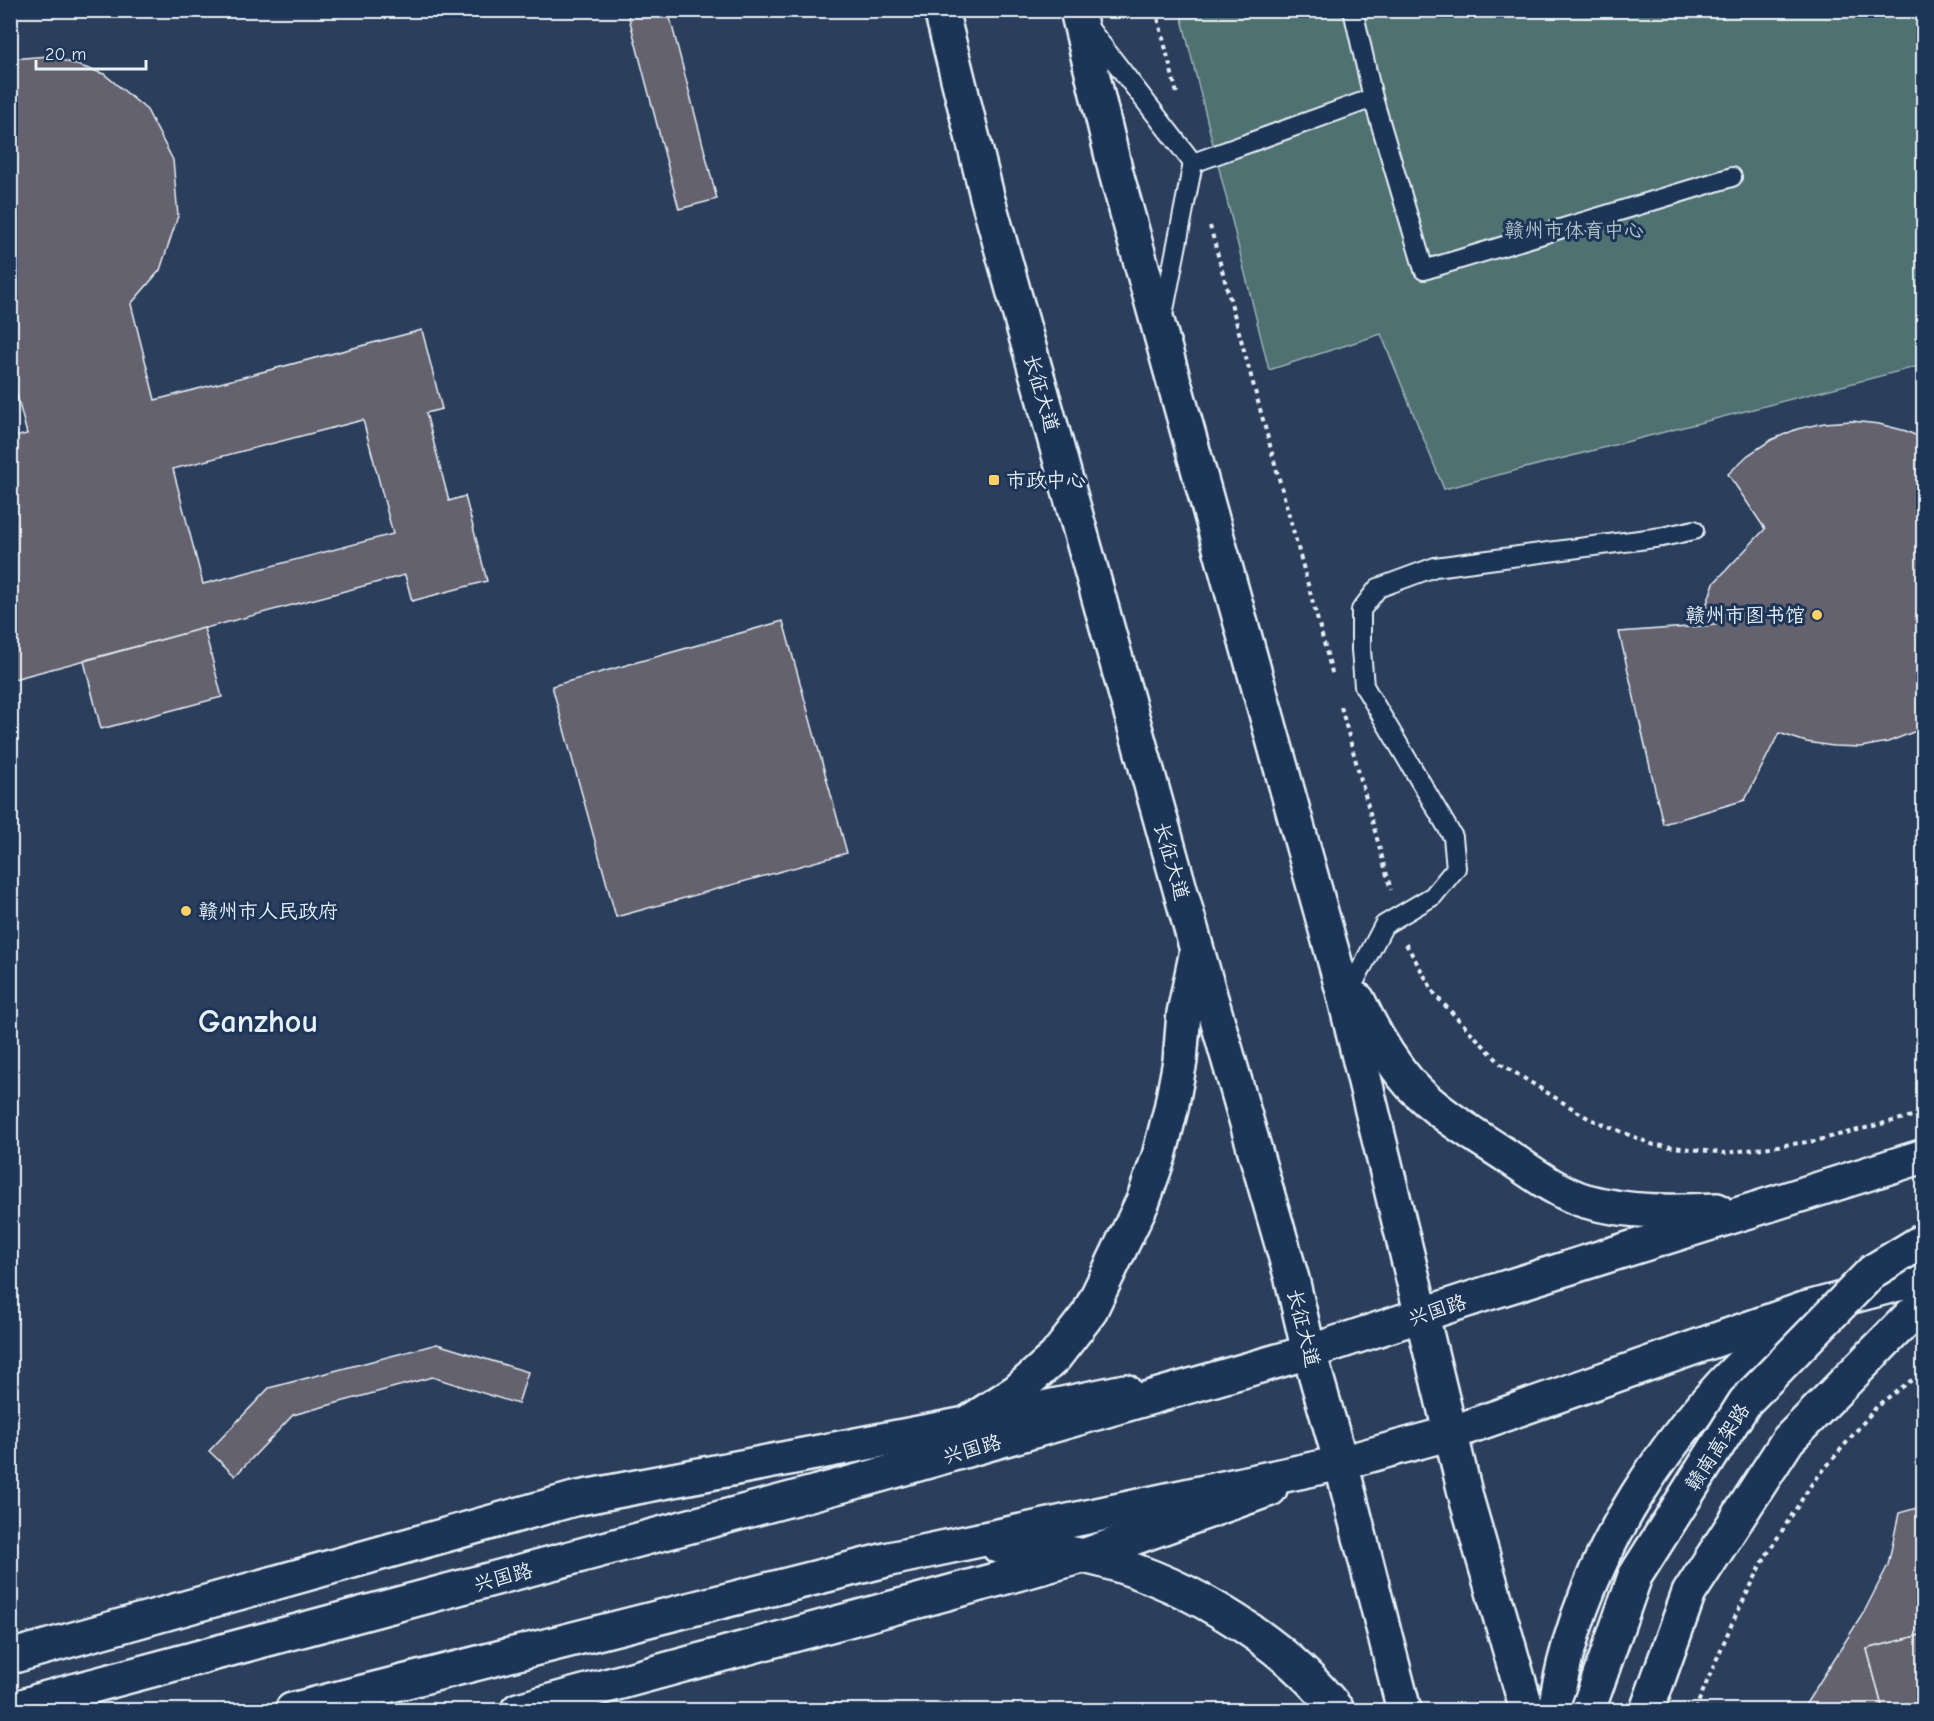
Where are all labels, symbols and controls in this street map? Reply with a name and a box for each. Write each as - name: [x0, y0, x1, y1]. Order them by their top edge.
- scale bar: [36, 33, 146, 71]
- text: 20 m: [45, 44, 86, 65]
- park label: 赣州市体育中心: [1504, 219, 1644, 242]
- street label: 长征大道: [1019, 352, 1064, 435]
- place label: 市政中心: [1006, 469, 1086, 492]
- marker: 市政中心: [987, 473, 1001, 487]
- place label: 赣州市图书馆: [1685, 604, 1805, 627]
- marker: 赣州市图书馆: [1810, 608, 1824, 622]
- street label: 长征大道: [1149, 820, 1194, 903]
- place label: 赣州市人民政府: [198, 900, 338, 923]
- marker: 赣州市人民政府: [179, 904, 193, 918]
- district label: Ganzhou: [198, 1003, 318, 1040]
- street label: 长征大道: [1283, 1287, 1324, 1370]
- street label: 兴国路: [1405, 1290, 1470, 1331]
- street label: 赣南高架路: [1681, 1398, 1755, 1495]
- street label: 兴国路: [940, 1430, 1005, 1469]
- street label: 兴国路: [471, 1558, 536, 1596]

